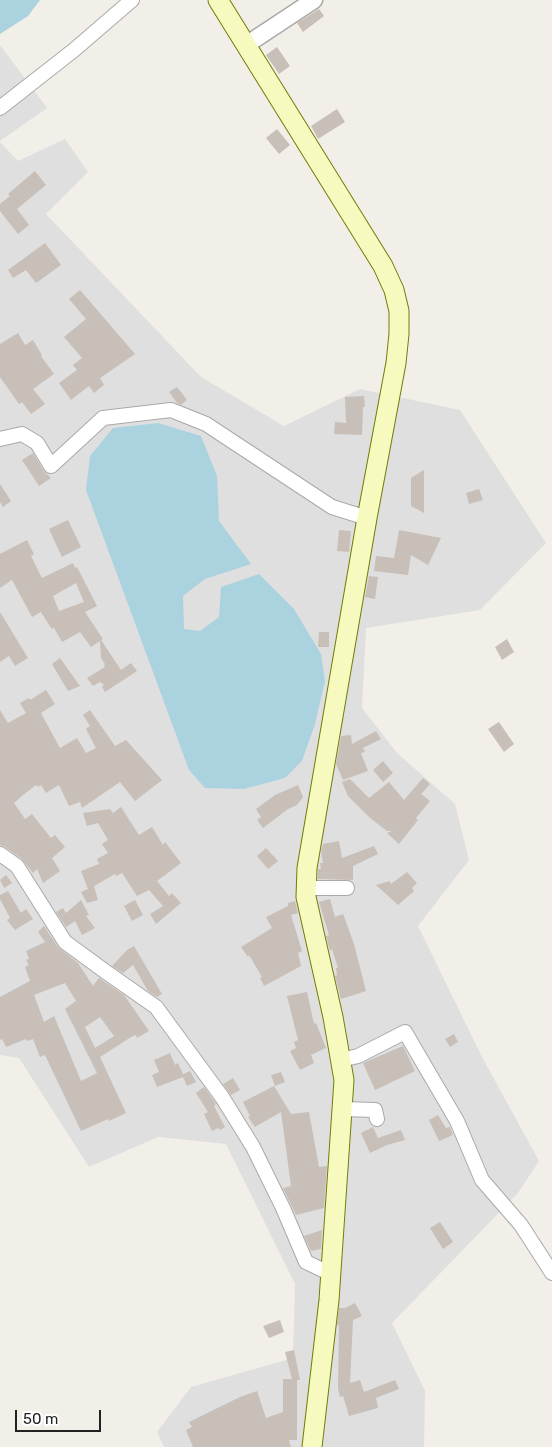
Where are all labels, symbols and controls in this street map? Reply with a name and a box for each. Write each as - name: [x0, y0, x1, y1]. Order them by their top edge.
- scale bar: [18, 1400, 104, 1432]
- text: 50 m: [23, 1410, 58, 1428]

